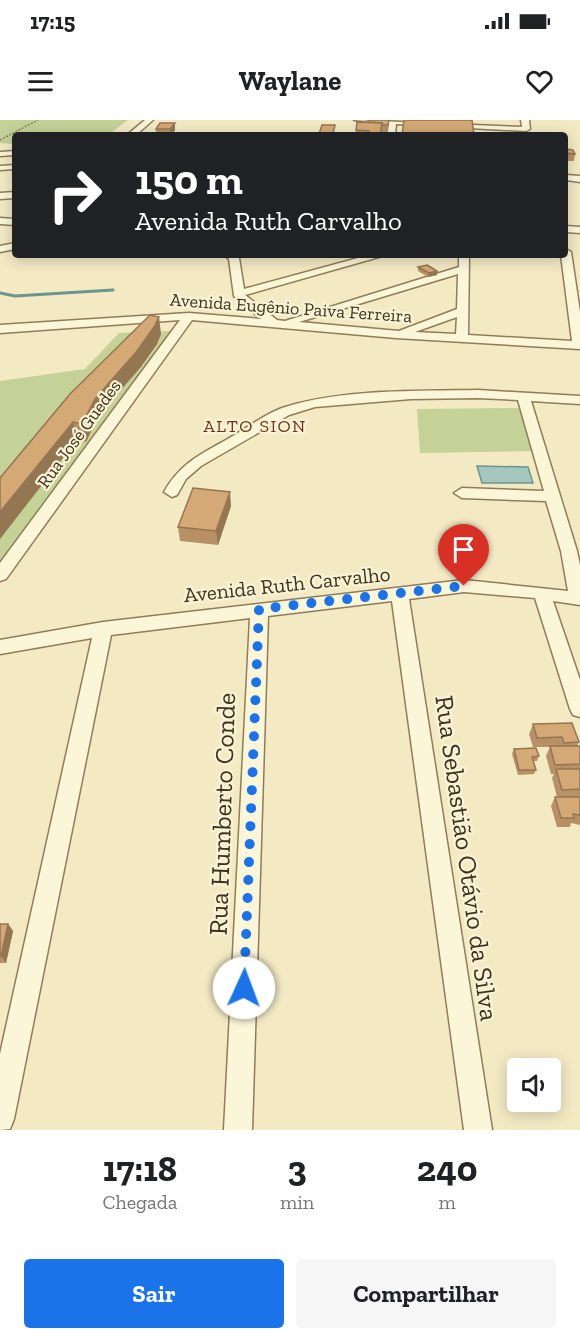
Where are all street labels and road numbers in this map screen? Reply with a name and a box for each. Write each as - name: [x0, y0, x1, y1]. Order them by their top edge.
- street label: Avenida Eugênio Paiva Ferreira: [169, 289, 413, 327]
- street label: Rua José Guedes: [32, 376, 126, 492]
- street label: Avenida Ruth Carvalho: [182, 561, 392, 607]
- street label: Rua Humberto Conde: [202, 692, 242, 936]
- street label: Rua Sebastião Otávio da Silva: [428, 693, 506, 1023]

